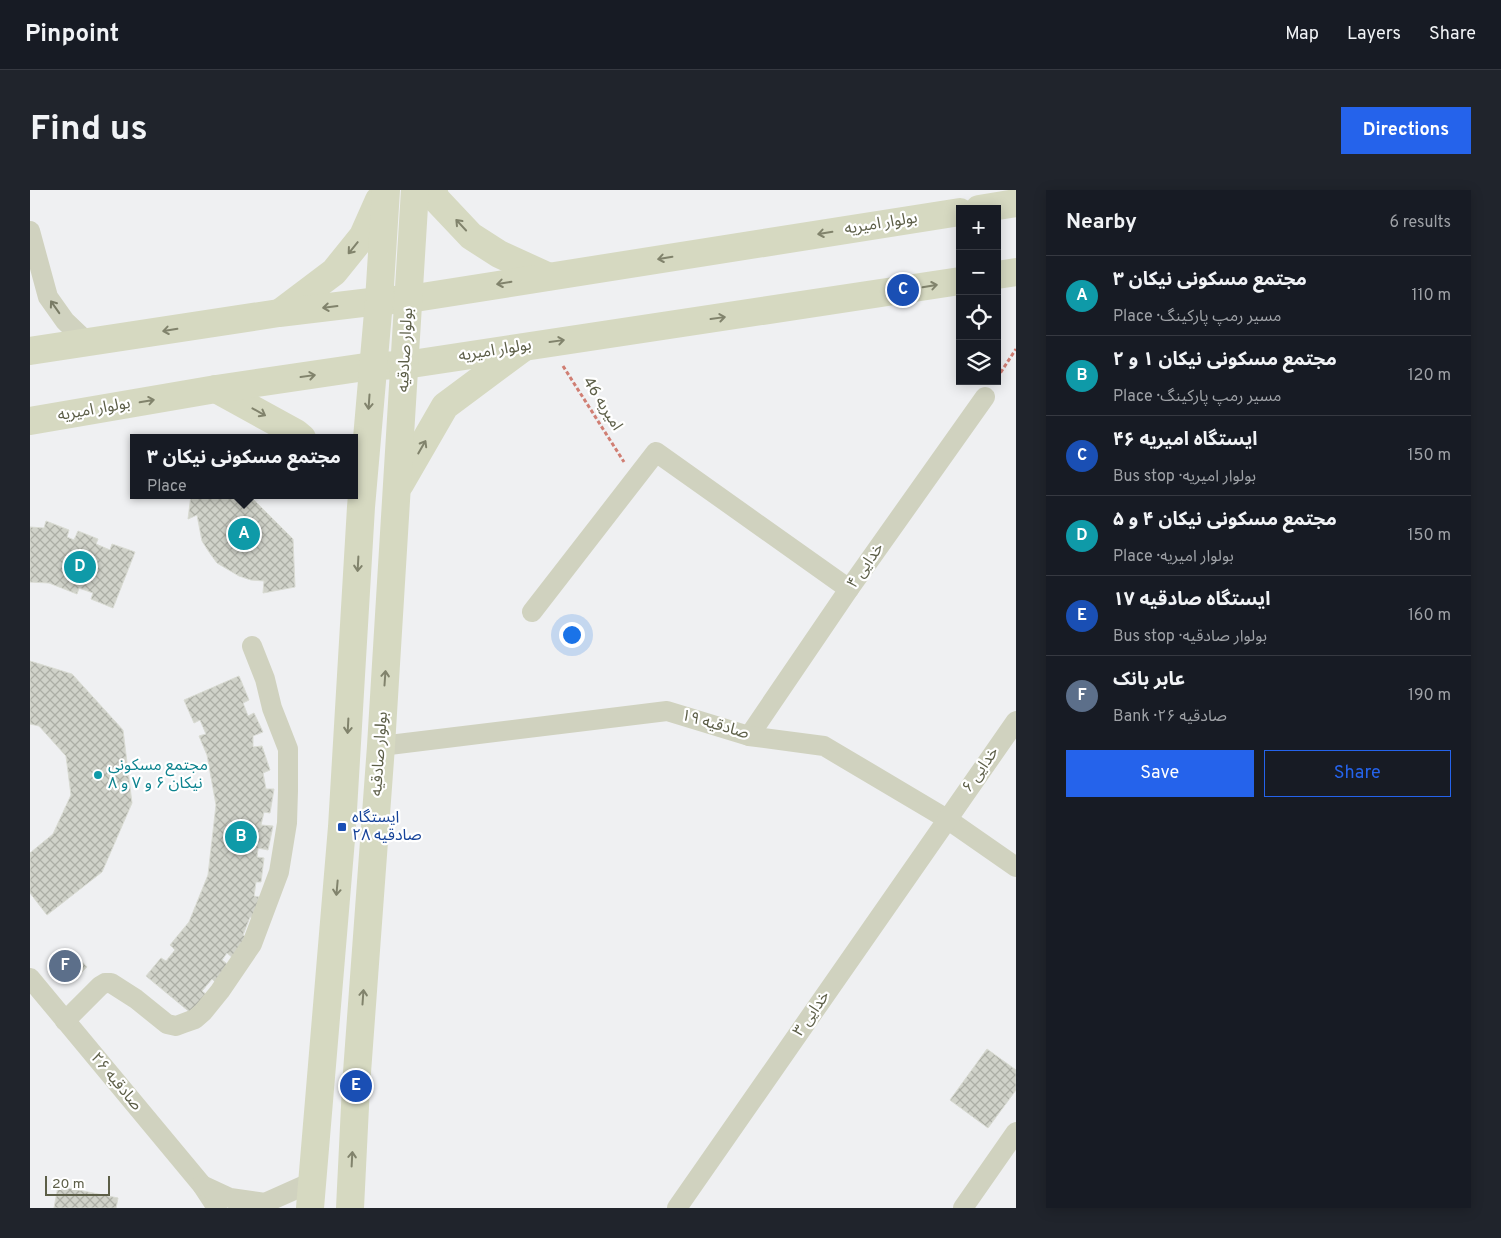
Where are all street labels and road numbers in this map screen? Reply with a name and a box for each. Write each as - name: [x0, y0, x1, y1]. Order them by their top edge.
- street label: بولوار امیریه: [843, 208, 919, 240]
- street label: بولوار صادقیه: [394, 307, 418, 393]
- street label: بولوار امیریه: [457, 335, 533, 367]
- street label: امیریه 46: [578, 373, 626, 435]
- street label: بولوار امیریه: [56, 394, 132, 426]
- street label: خدایی ۴: [843, 539, 889, 593]
- street label: صادقیه ۱۹: [679, 706, 751, 744]
- street label: بولوار صادقیه: [367, 711, 393, 797]
- street label: خدایی ۶: [958, 743, 1004, 797]
- street label: خدایی ۳: [789, 987, 835, 1041]
- street label: صادقیه ۲۶: [86, 1049, 146, 1115]

